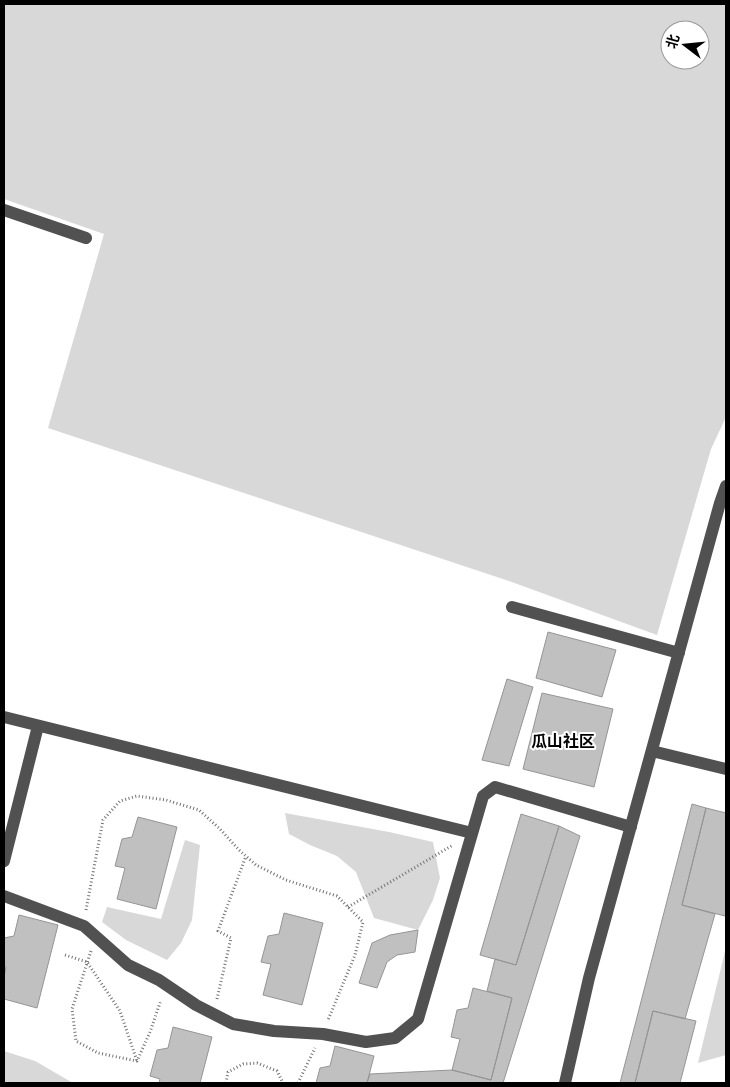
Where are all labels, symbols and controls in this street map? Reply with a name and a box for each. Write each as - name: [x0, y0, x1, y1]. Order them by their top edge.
- north arrow: [660, 20, 710, 70]
- text: 北: [662, 32, 682, 50]
- district label: 瓜山社区: [531, 731, 595, 750]

